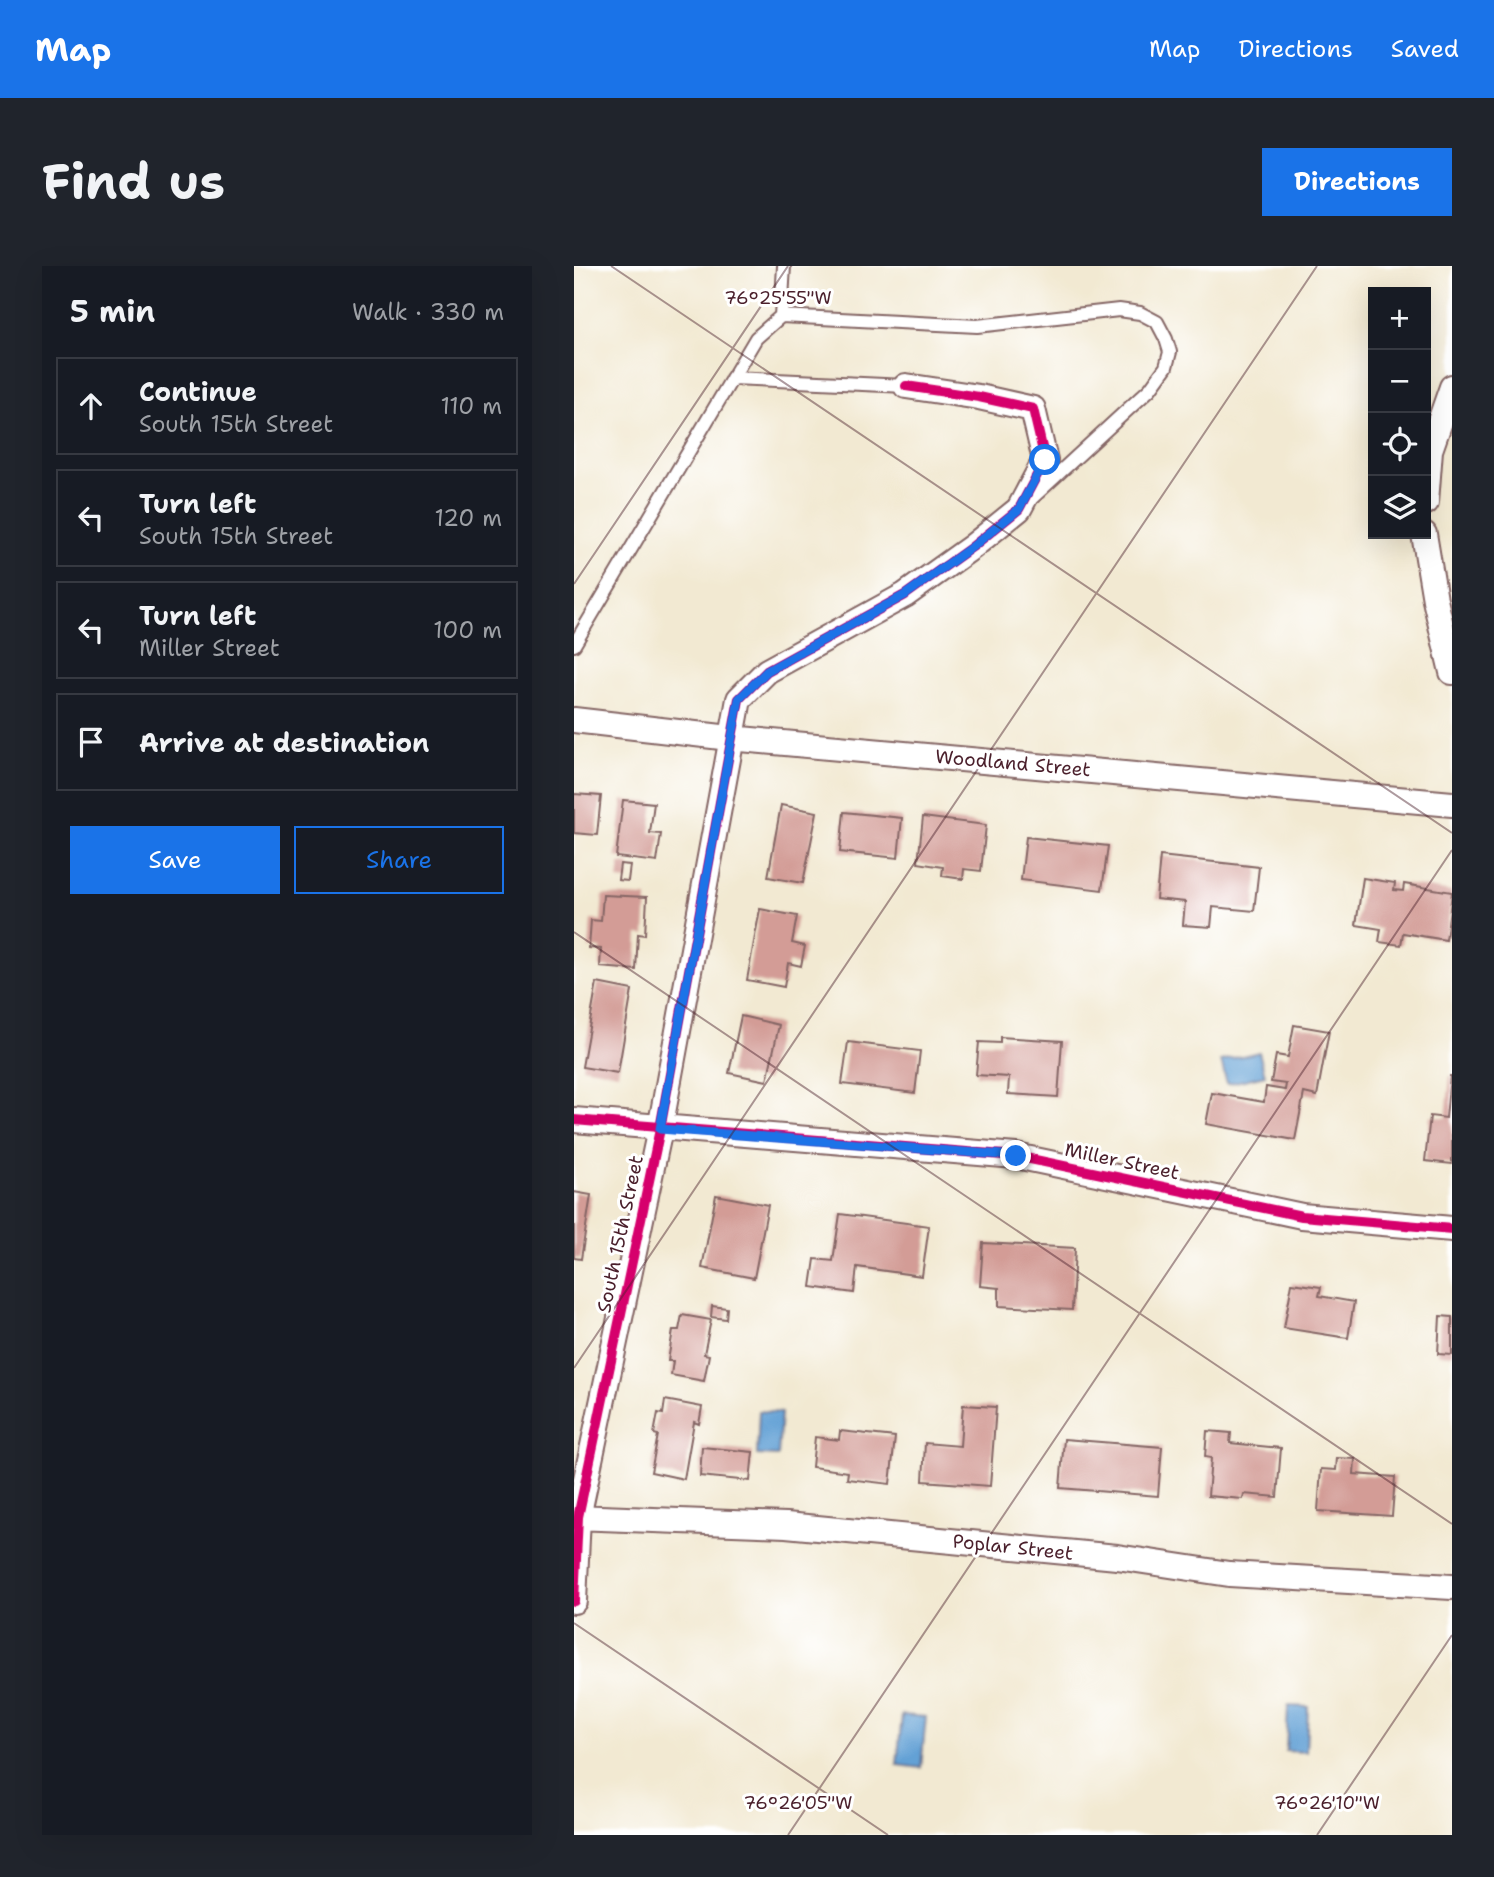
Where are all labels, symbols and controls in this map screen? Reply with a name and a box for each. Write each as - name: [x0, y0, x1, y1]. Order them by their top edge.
- text: Map: [35, 27, 111, 72]
- text: Map: [1149, 33, 1200, 65]
- text: Directions: [1238, 33, 1353, 65]
- text: Saved: [1391, 33, 1459, 65]
- button: Directions: [1262, 148, 1452, 216]
- text: Find us: [42, 149, 225, 215]
- text: 76°25'55"W: [724, 286, 832, 310]
- map controls: [1368, 287, 1431, 539]
- button: +: [1368, 287, 1431, 350]
- text: 5 min: [70, 291, 155, 332]
- text: Walk · 330 m: [352, 297, 504, 327]
- button: −: [1368, 350, 1431, 413]
- text: Continue: [139, 374, 257, 409]
- icon: ahead: [72, 387, 110, 425]
- text: 110 m: [440, 391, 502, 421]
- text: South 15th Street: [139, 409, 333, 439]
- button: locate: [1368, 413, 1431, 476]
- route start: [1029, 444, 1060, 475]
- button: layers: [1368, 476, 1431, 539]
- text: Turn left: [139, 486, 256, 521]
- icon: left: [72, 499, 110, 537]
- text: 120 m: [434, 503, 502, 533]
- text: South 15th Street: [139, 521, 333, 551]
- text: Turn left: [139, 598, 256, 633]
- icon: left: [72, 611, 110, 649]
- text: 100 m: [433, 615, 502, 645]
- text: Miller Street: [139, 633, 280, 663]
- icon: arrive: [72, 723, 110, 761]
- text: Arrive at destination: [139, 725, 429, 760]
- street label: Woodland Street: [934, 744, 1092, 782]
- button: Save: [70, 826, 280, 894]
- button: Share: [294, 826, 504, 894]
- street label: Miller Street: [1062, 1137, 1182, 1185]
- route end: [1000, 1140, 1031, 1171]
- street label: South 15th Street: [591, 1153, 649, 1315]
- street label: Poplar Street: [951, 1528, 1075, 1566]
- text: 76°26'05"W: [743, 1791, 853, 1815]
- text: 76°26'10"W: [1274, 1791, 1380, 1815]

